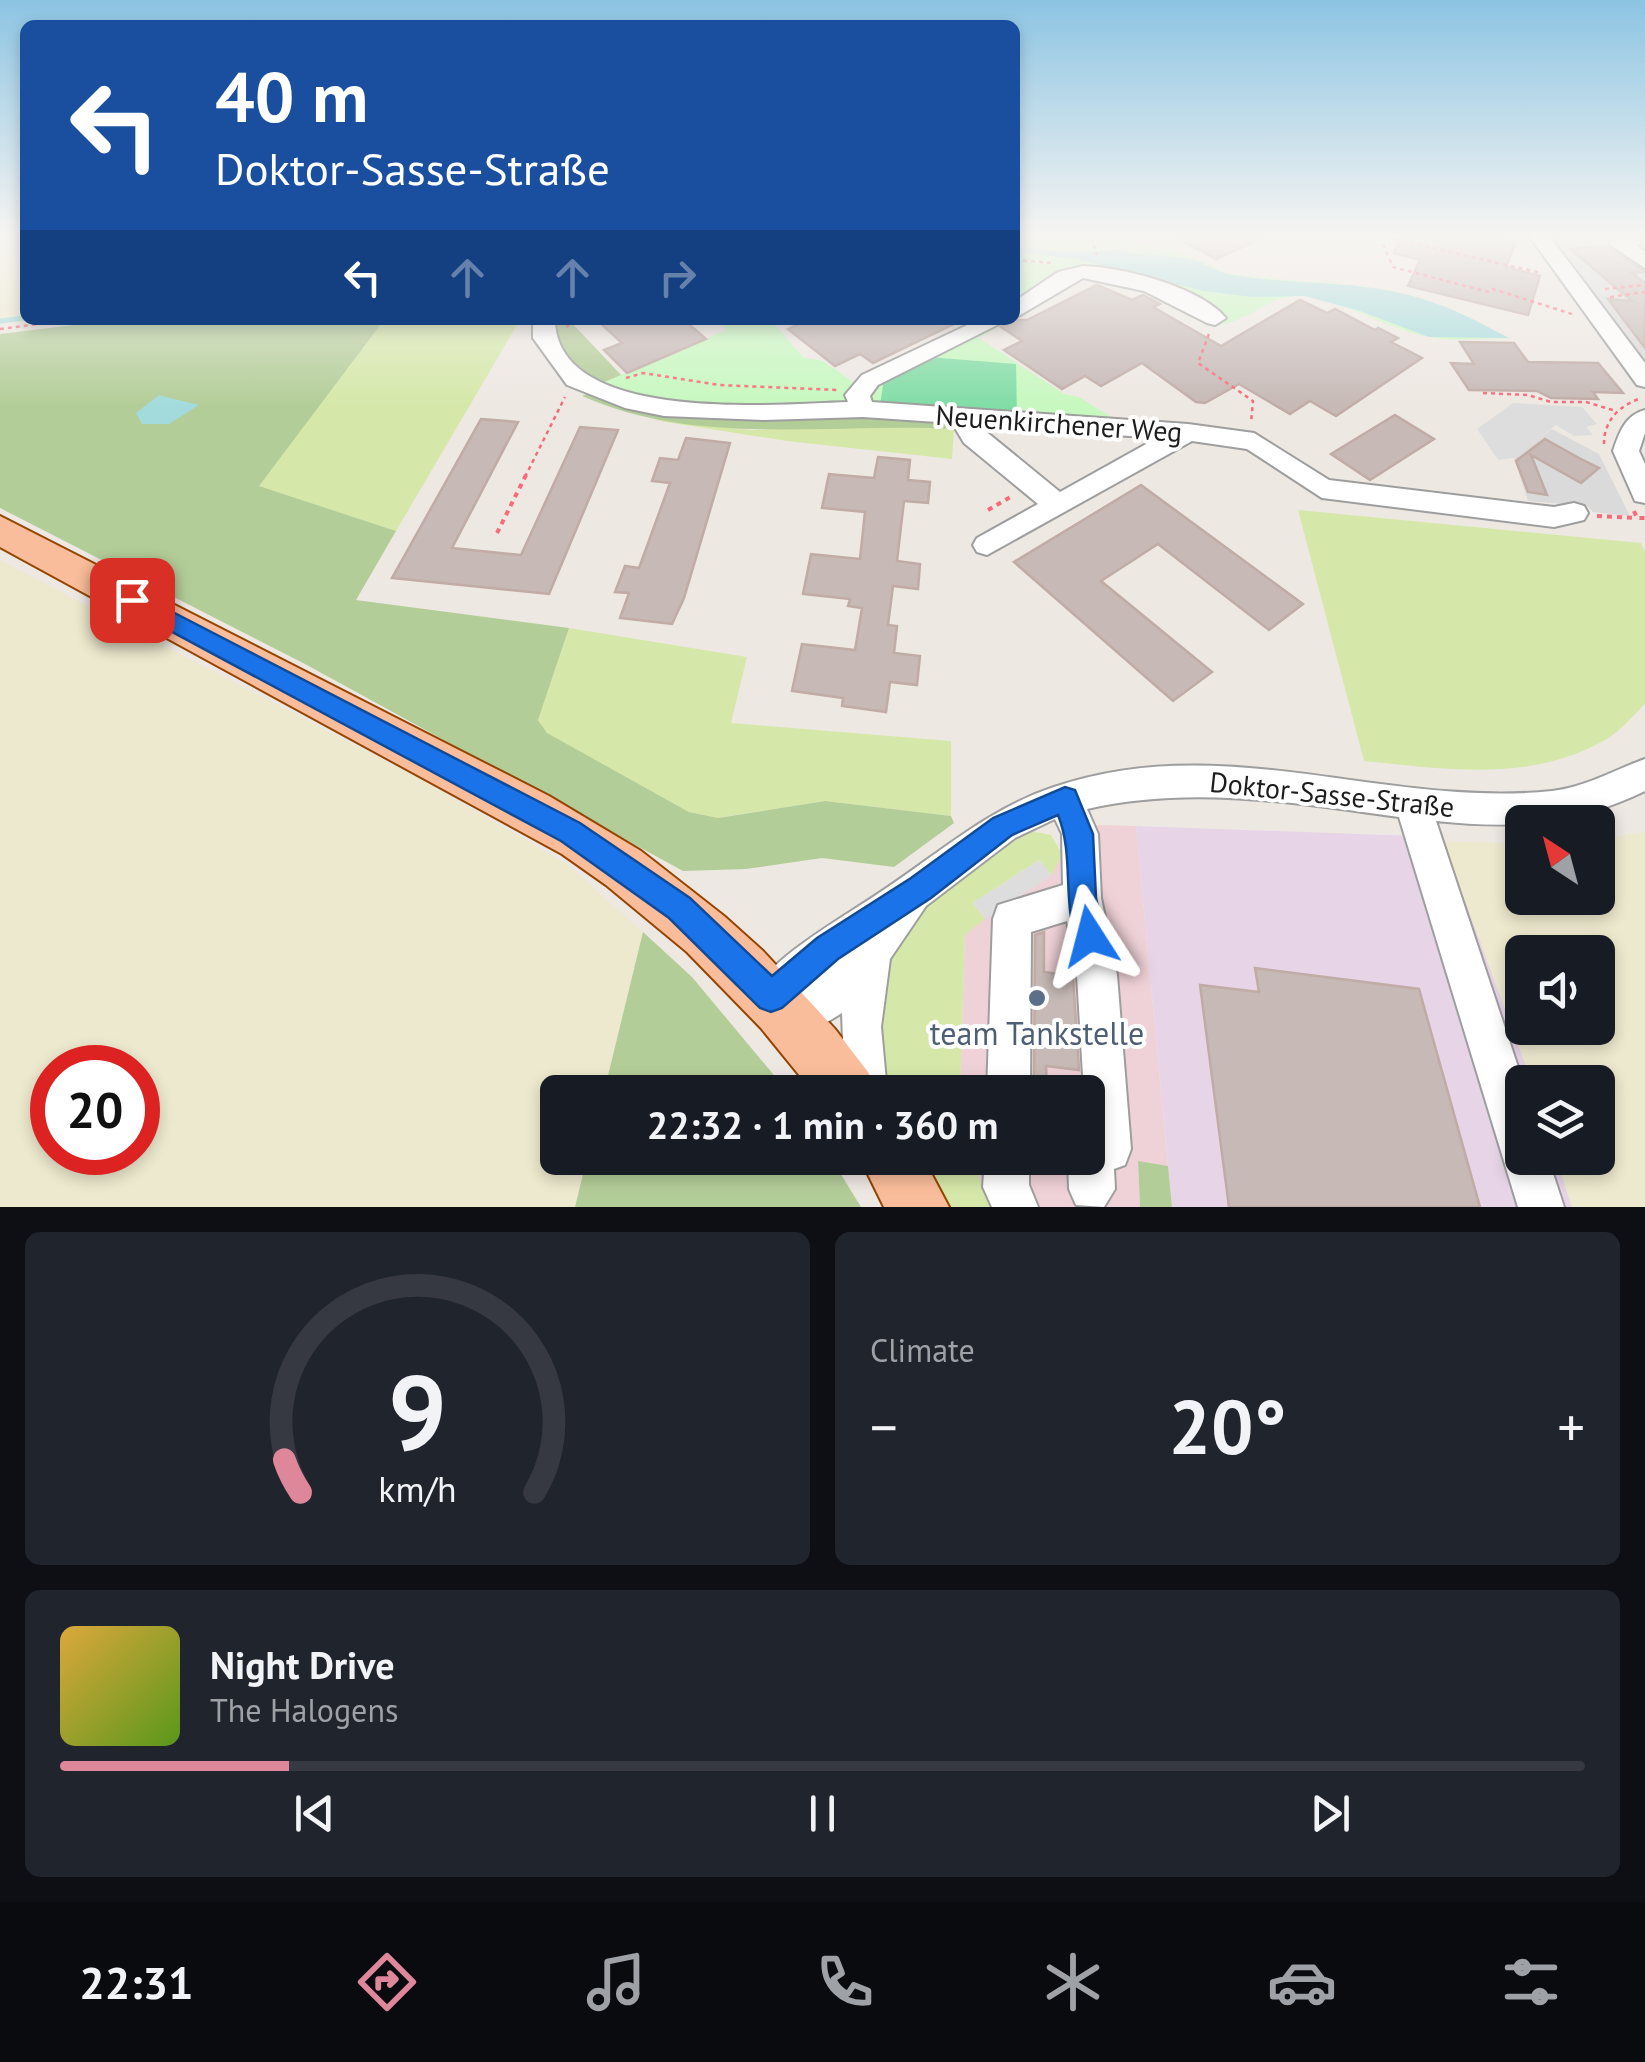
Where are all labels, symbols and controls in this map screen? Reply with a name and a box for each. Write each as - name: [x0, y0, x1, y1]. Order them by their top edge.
- text: 40 m: [215, 51, 368, 141]
- icon: left: [50, 60, 180, 190]
- text: Doktor-Sasse-Straße: [215, 139, 610, 197]
- icon: left: [335, 250, 390, 305]
- icon: ahead: [440, 250, 495, 305]
- icon: ahead: [545, 250, 600, 305]
- icon: right: [650, 250, 705, 305]
- street label: Neuenkirchener Weg: [934, 396, 1184, 450]
- pin: [90, 558, 175, 643]
- icon: arrive: [105, 573, 160, 628]
- street label: Doktor-Sasse-Straße: [1208, 763, 1456, 825]
- north arrow: [1505, 805, 1615, 915]
- map controls: [1505, 805, 1615, 1175]
- position arrow: [1038, 884, 1142, 988]
- button: sound: [1505, 935, 1615, 1045]
- marker: team Tankstelle: [1026, 987, 1048, 1009]
- place label: team Tankstelle: [930, 1012, 1144, 1054]
- speed limit sign: 20: [30, 1045, 160, 1175]
- button: layers: [1505, 1065, 1615, 1175]
- text: 22:32 · 1 min · 360 m: [647, 1100, 998, 1149]
- text: Climate: [870, 1329, 975, 1371]
- text: 9: [388, 1344, 447, 1479]
- text: 20°: [1169, 1378, 1286, 1475]
- text: −: [870, 1391, 898, 1462]
- text: +: [1557, 1391, 1585, 1462]
- text: km/h: [378, 1466, 457, 1512]
- text: Night Drive: [210, 1640, 394, 1689]
- text: The Halogens: [210, 1689, 398, 1731]
- icon: previous: [287, 1786, 342, 1841]
- icon: pause: [795, 1786, 850, 1841]
- icon: next: [1303, 1786, 1358, 1841]
- icon: directions: [352, 1947, 422, 2017]
- icon: music: [581, 1947, 651, 2017]
- icon: phone: [810, 1947, 880, 2017]
- icon: climate: [1038, 1947, 1108, 2017]
- icon: car: [1267, 1947, 1337, 2017]
- icon: filters: [1496, 1947, 1566, 2017]
- text: 22:31: [79, 1953, 194, 2011]

